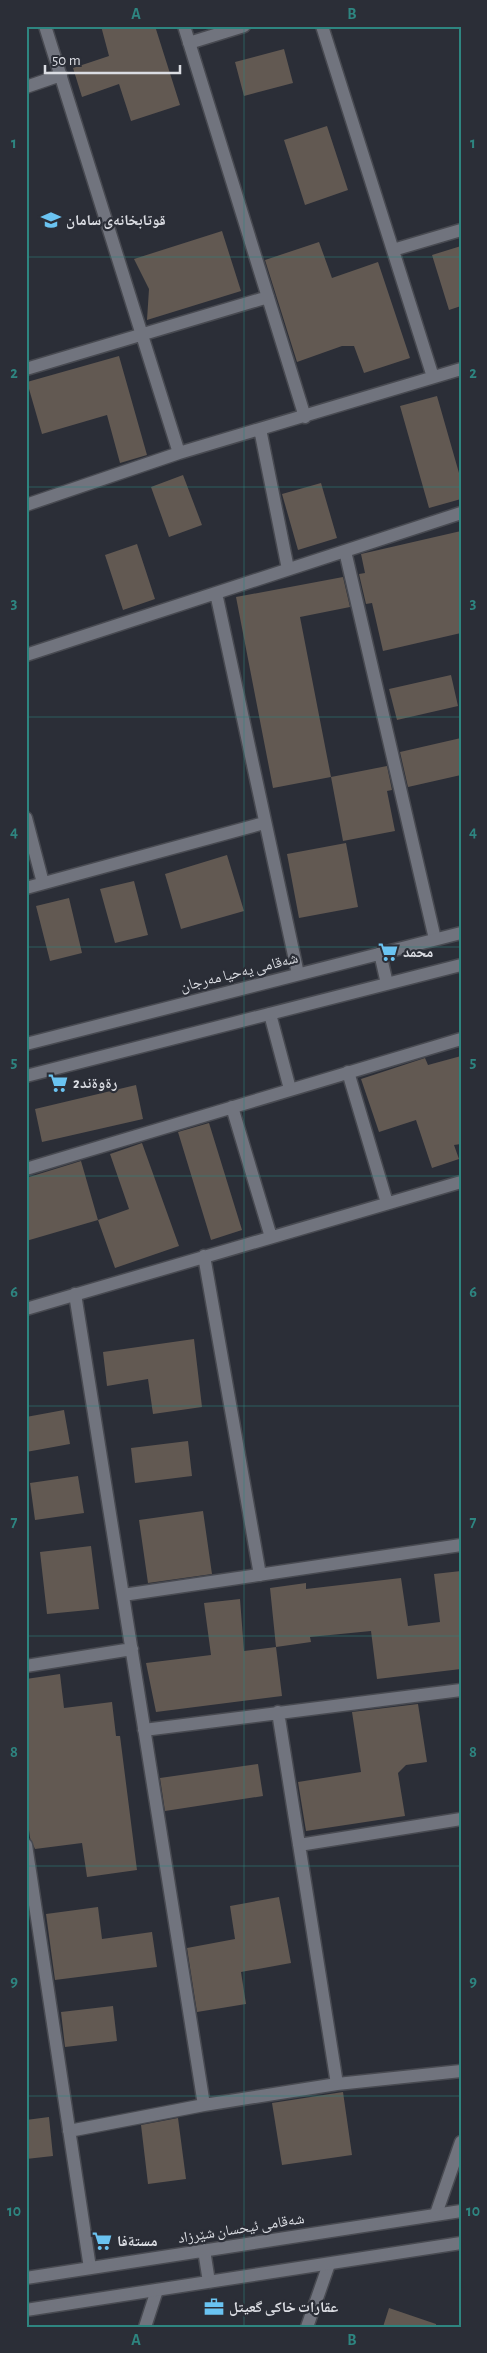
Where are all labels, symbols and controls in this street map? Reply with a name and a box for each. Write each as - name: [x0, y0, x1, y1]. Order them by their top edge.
- text: A: [131, 6, 141, 22]
- text: B: [347, 6, 357, 22]
- scale bar: [45, 42, 180, 74]
- text: 50 m: [52, 53, 81, 68]
- text: 1: [11, 135, 17, 151]
- text: 1: [470, 135, 476, 151]
- school or university icon: قوتابخانەی سامان: [40, 209, 62, 231]
- place label: قوتابخانەی سامان: [66, 213, 166, 229]
- text: 2: [10, 365, 18, 381]
- text: 2: [469, 365, 477, 381]
- text: 3: [11, 595, 18, 611]
- text: 3: [470, 595, 477, 611]
- text: 4: [10, 824, 18, 840]
- text: 4: [469, 824, 477, 840]
- supermarket icon: محمد: [377, 941, 399, 963]
- place label: محمد: [403, 945, 433, 960]
- street label: شەقامی یەحیا مەرجان: [179, 951, 300, 996]
- text: 5: [11, 1054, 18, 1070]
- text: 5: [470, 1054, 477, 1070]
- supermarket icon: رةوةند2: [47, 1072, 69, 1094]
- place label: رةوةند2: [73, 1076, 118, 1091]
- text: 6: [10, 1284, 18, 1300]
- text: 6: [469, 1284, 477, 1300]
- text: 7: [11, 1514, 18, 1530]
- text: 7: [470, 1514, 477, 1530]
- text: 8: [10, 1744, 18, 1760]
- text: 8: [469, 1744, 477, 1760]
- text: 9: [10, 1973, 18, 1989]
- text: 9: [469, 1973, 477, 1989]
- text: 10: [7, 2203, 21, 2219]
- text: 10: [466, 2203, 480, 2219]
- street label: شەقامی ئیحسان شێرزاد: [177, 2211, 306, 2248]
- supermarket icon: مستةفا: [91, 2230, 113, 2252]
- place label: مستةفا: [117, 2234, 158, 2249]
- office icon: عقارات خاكى گعيتل: [203, 2296, 225, 2318]
- place label: عقارات خاكى گعيتل: [229, 2300, 339, 2316]
- text: A: [131, 2332, 141, 2348]
- text: B: [347, 2332, 357, 2348]

